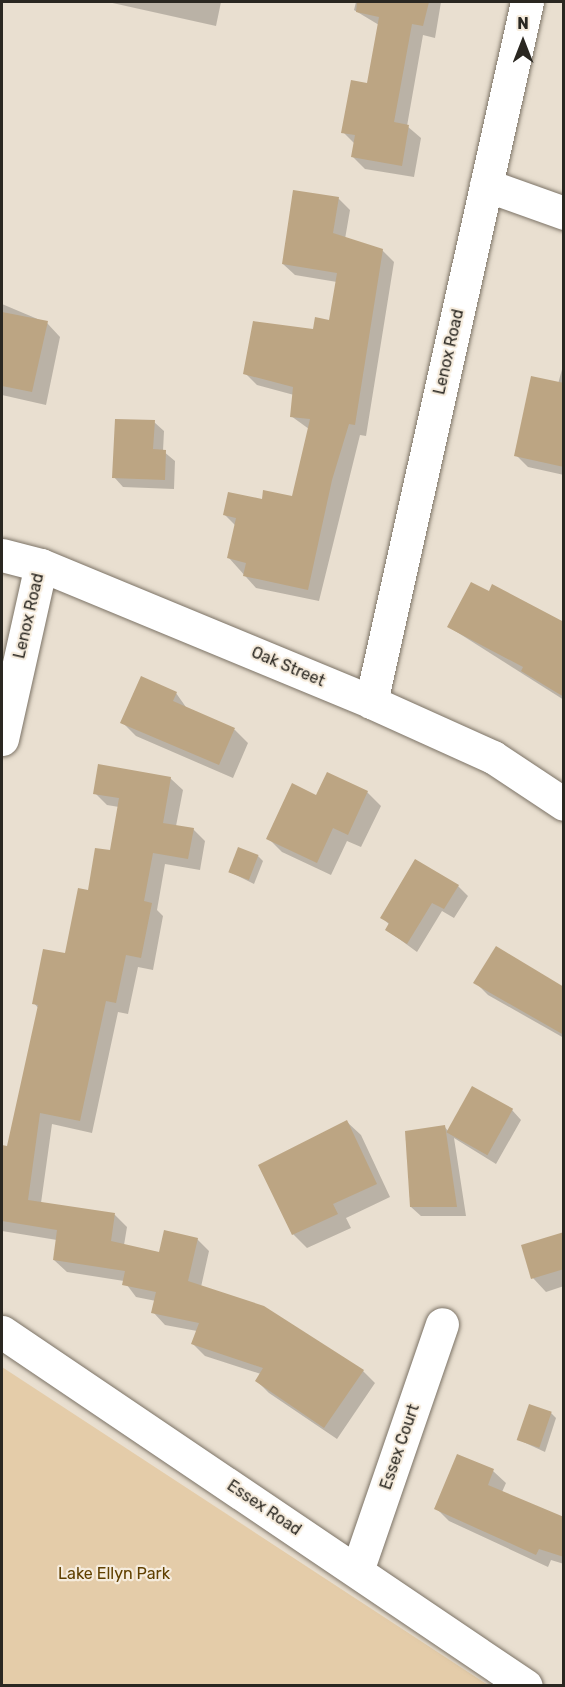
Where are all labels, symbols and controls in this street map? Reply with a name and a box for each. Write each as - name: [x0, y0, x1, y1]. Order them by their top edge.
- north arrow: [493, 12, 553, 72]
- text: N: [517, 14, 529, 33]
- street label: Lenox Road: [430, 307, 468, 397]
- street label: Lenox Road: [10, 571, 48, 661]
- street label: Oak Street: [248, 643, 328, 691]
- street label: Essex Court: [376, 1402, 424, 1492]
- street label: Essex Road: [223, 1476, 305, 1540]
- park label: Lake Ellyn Park: [58, 1564, 170, 1584]

